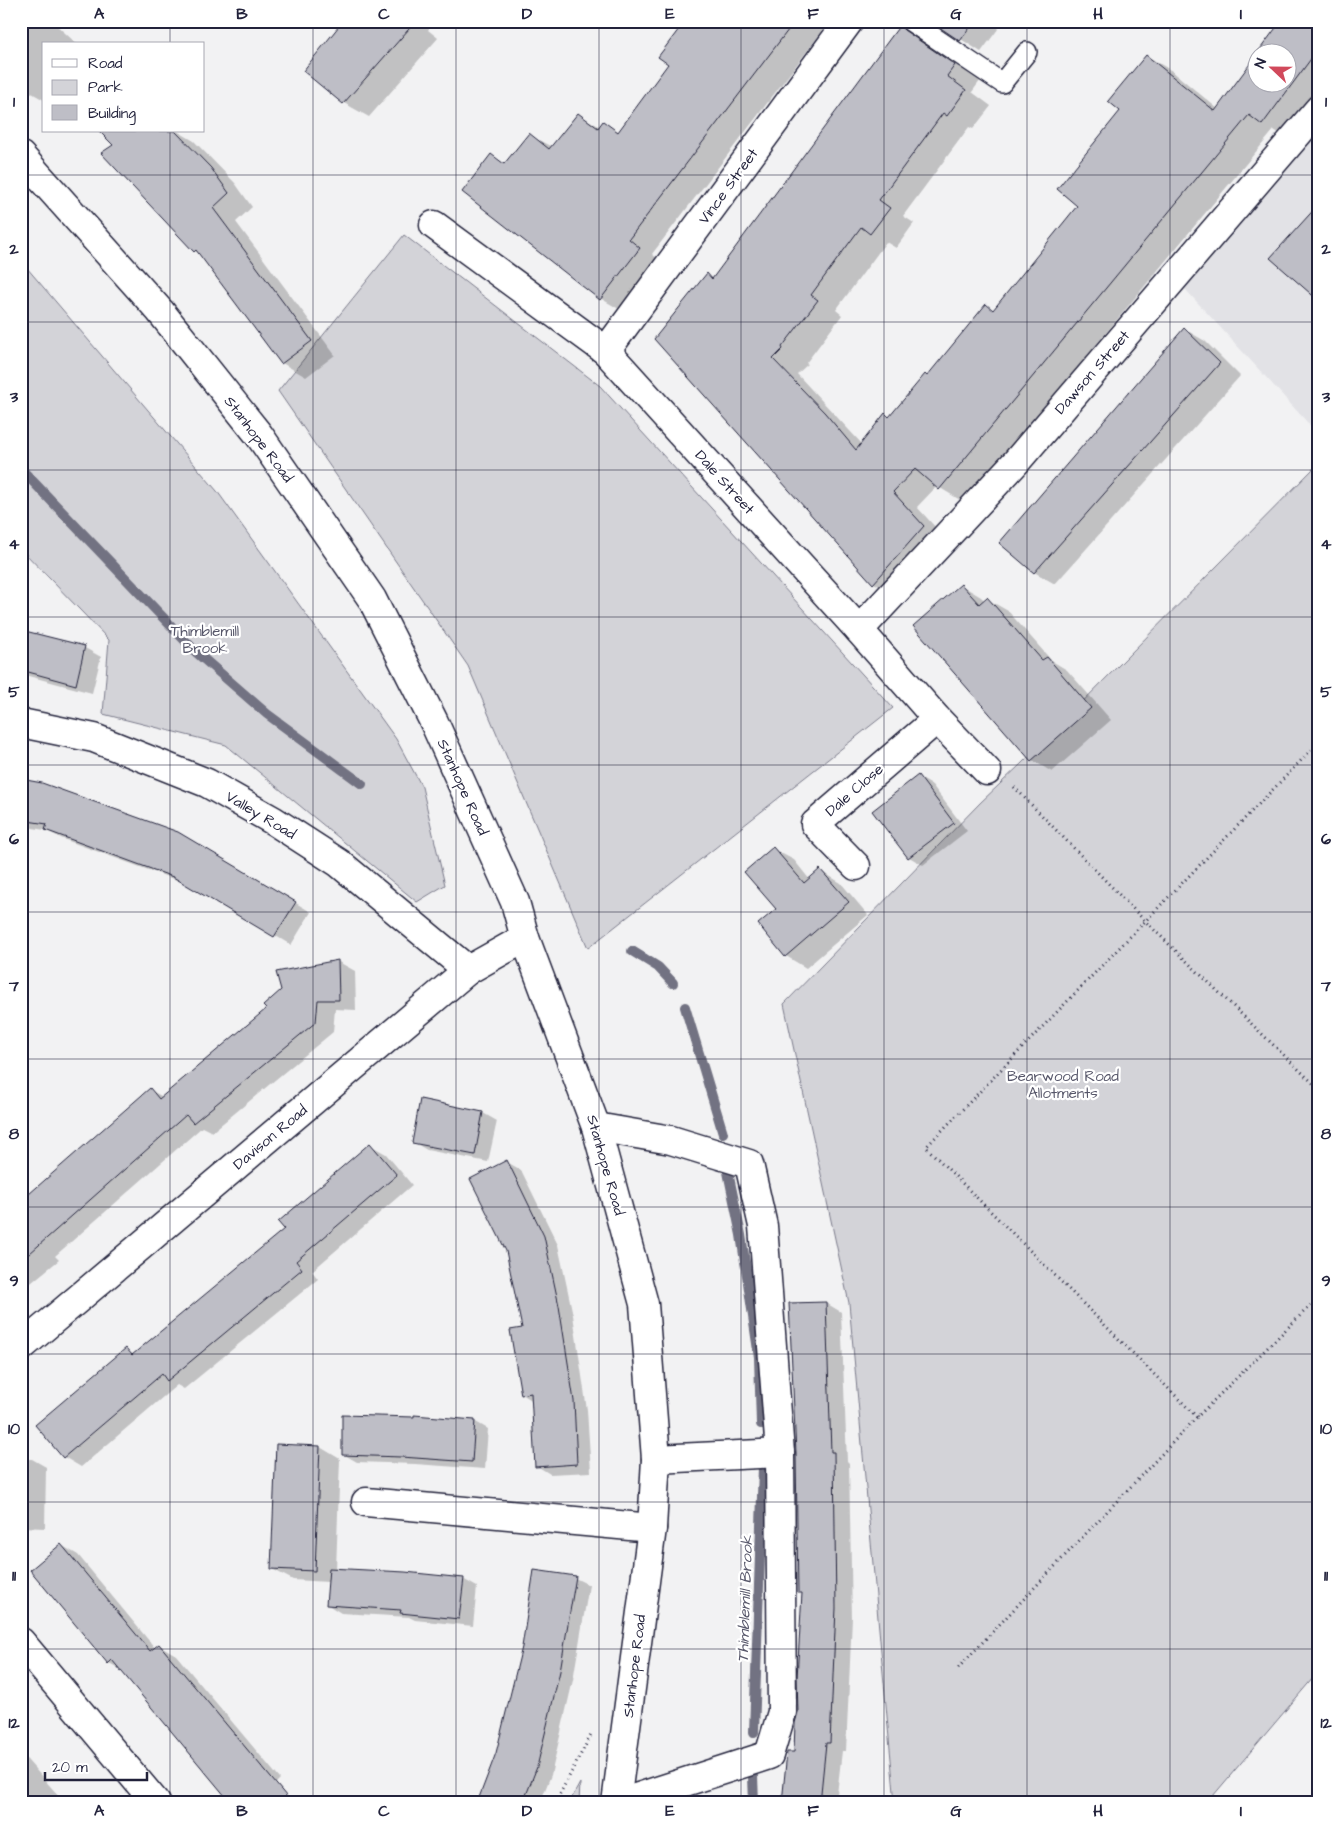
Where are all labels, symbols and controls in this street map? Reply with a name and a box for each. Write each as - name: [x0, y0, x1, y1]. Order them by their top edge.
- text: A: [94, 3, 105, 25]
- text: B: [236, 3, 248, 25]
- text: C: [378, 3, 390, 25]
- text: D: [522, 3, 533, 25]
- text: E: [665, 3, 675, 25]
- text: F: [807, 3, 819, 25]
- text: G: [950, 3, 962, 25]
- text: H: [1093, 3, 1103, 25]
- text: I: [1240, 3, 1242, 25]
- legend: [42, 42, 205, 132]
- north arrow: [1248, 42, 1298, 92]
- text: Road: [88, 53, 123, 74]
- text: N: [1250, 55, 1272, 71]
- text: Park: [88, 77, 123, 98]
- text: 1: [13, 91, 16, 113]
- text: 1: [1325, 91, 1328, 113]
- text: Building: [88, 103, 136, 125]
- street label: Vince Street: [694, 144, 763, 228]
- text: 2: [8, 238, 19, 260]
- text: 2: [1320, 238, 1331, 260]
- street label: Dawson Street: [1050, 326, 1135, 419]
- text: 3: [9, 386, 19, 408]
- text: 3: [1321, 386, 1331, 408]
- street label: Stanhope Road: [219, 392, 298, 487]
- street label: Dale Street: [690, 446, 759, 519]
- text: 4: [9, 533, 20, 555]
- text: 4: [1321, 533, 1332, 555]
- park label: Thimblemill Brook: [171, 621, 239, 659]
- text: 5: [8, 681, 20, 703]
- text: 5: [1320, 681, 1332, 703]
- street label: Stanhope Road: [432, 736, 493, 839]
- street label: Dale Close: [821, 759, 888, 822]
- street label: Valley Road: [221, 786, 300, 846]
- text: 6: [9, 828, 19, 850]
- text: 6: [1321, 828, 1331, 850]
- text: 7: [8, 975, 19, 997]
- text: 7: [1320, 975, 1331, 997]
- park label: Bearwood Road Allotments: [1007, 1066, 1119, 1104]
- street label: Davison Road: [229, 1100, 312, 1175]
- street label: Stanhope Road: [581, 1112, 630, 1218]
- text: 8: [9, 1123, 20, 1145]
- text: 8: [1321, 1123, 1332, 1145]
- text: 9: [9, 1270, 19, 1292]
- text: 9: [1321, 1270, 1331, 1292]
- text: 10: [8, 1418, 20, 1440]
- text: 10: [1320, 1418, 1332, 1440]
- water label: Thimblemill Brook: [732, 1534, 758, 1663]
- text: 11: [12, 1565, 17, 1587]
- text: 11: [1324, 1565, 1329, 1587]
- street label: Stanhope Road: [618, 1613, 651, 1719]
- text: 12: [8, 1712, 20, 1734]
- text: 12: [1320, 1712, 1332, 1734]
- scale bar: [45, 1749, 148, 1781]
- text: 20 m: [52, 1757, 88, 1778]
- text: A: [94, 1800, 105, 1822]
- text: B: [236, 1800, 248, 1822]
- text: C: [378, 1800, 390, 1822]
- text: D: [522, 1800, 533, 1822]
- text: E: [665, 1800, 675, 1822]
- text: F: [807, 1800, 819, 1822]
- text: G: [950, 1800, 962, 1822]
- text: H: [1093, 1800, 1103, 1822]
- text: I: [1240, 1800, 1242, 1822]

